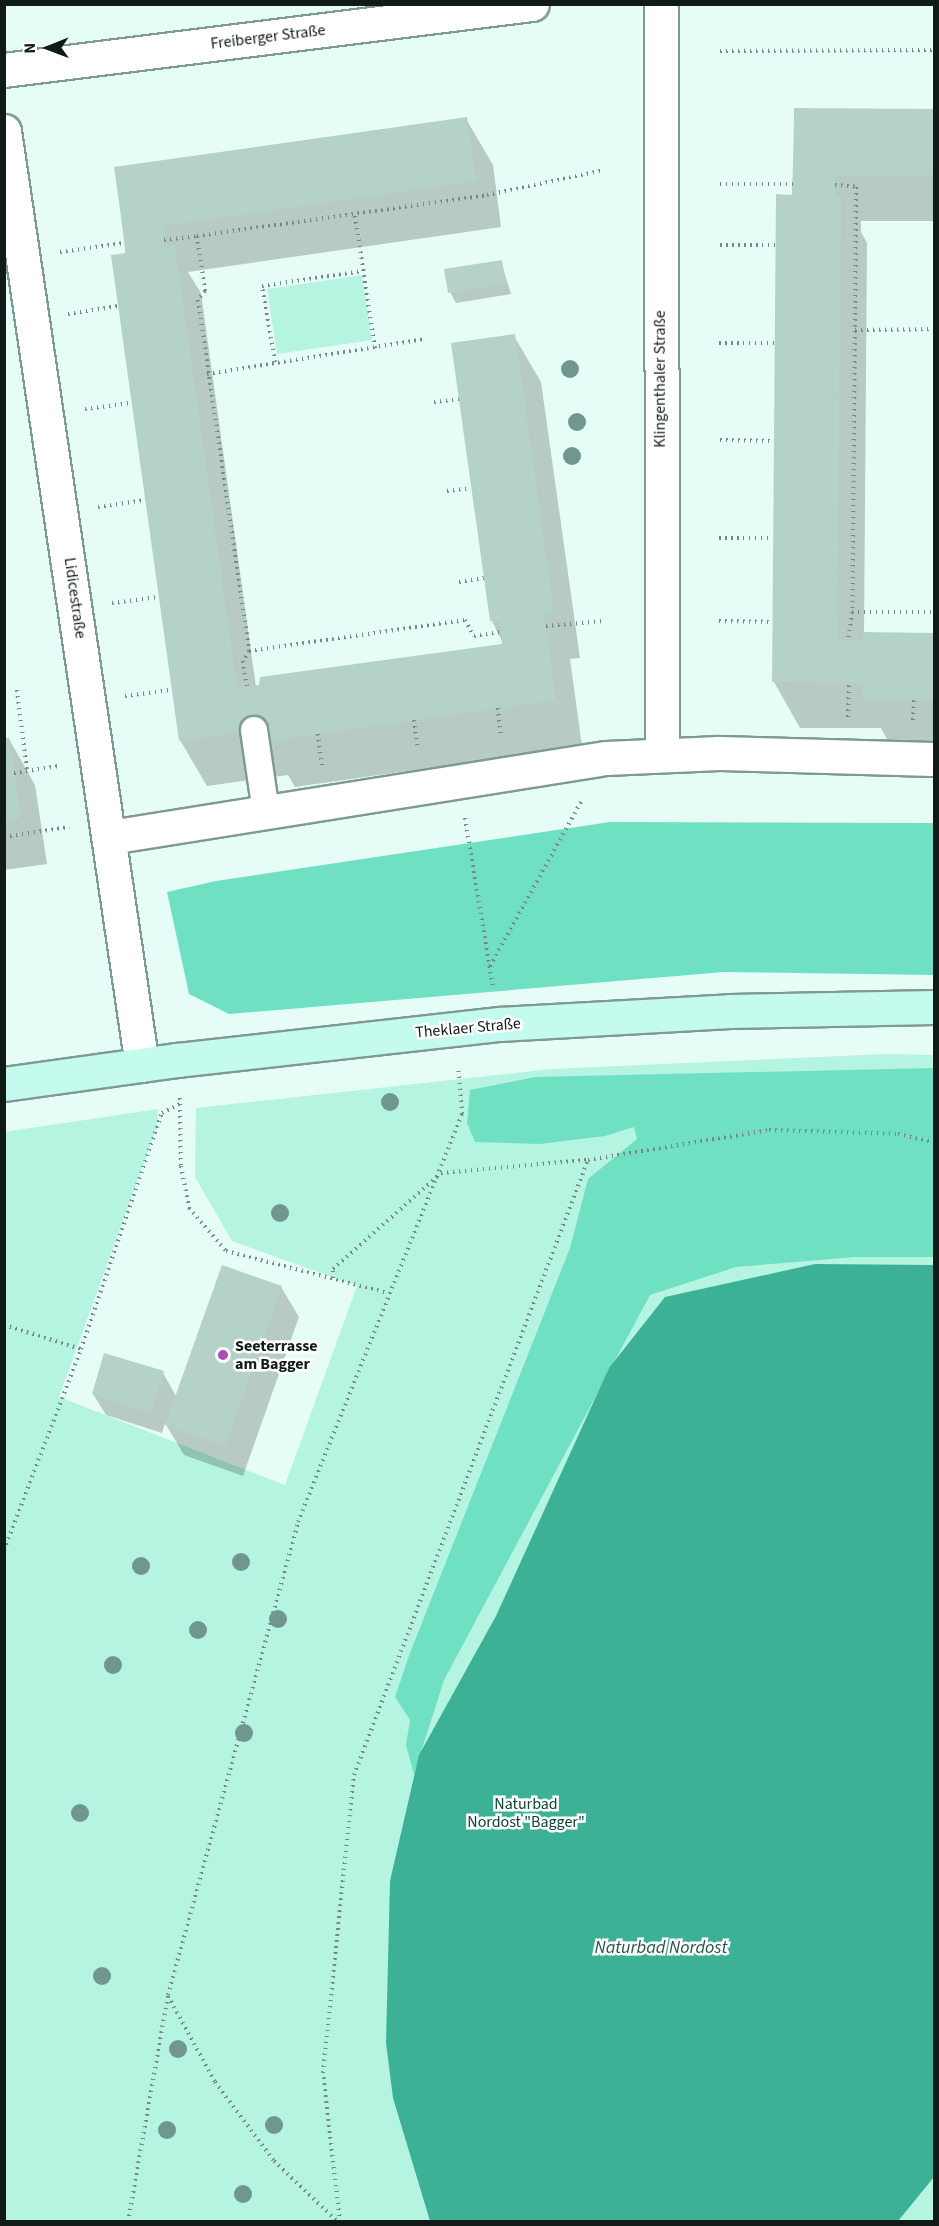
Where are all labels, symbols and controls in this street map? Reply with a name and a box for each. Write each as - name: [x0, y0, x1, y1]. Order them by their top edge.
- north arrow: [18, 18, 78, 78]
- street label: Freiberger Straße: [210, 20, 326, 54]
- text: N: [19, 43, 41, 54]
- street label: Klingenthaler Straße: [650, 310, 670, 448]
- street label: Lidicestraße: [60, 556, 90, 640]
- street label: Theklaer Straße: [414, 1014, 522, 1042]
- place label: Seeterrasse am Bagger: [235, 1336, 318, 1374]
- marker: Seeterrasse am Bagger: [216, 1348, 230, 1362]
- park label: Naturbad Nordost "Bagger": [467, 1794, 585, 1832]
- water label: Naturbad Nordost: [595, 1937, 727, 1959]

